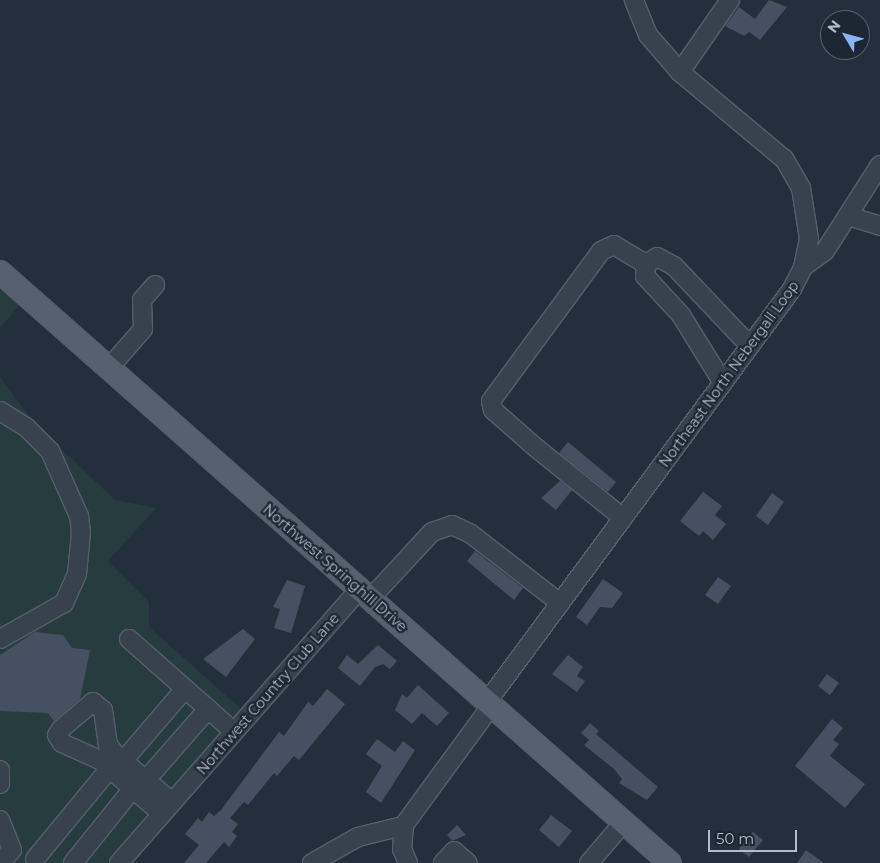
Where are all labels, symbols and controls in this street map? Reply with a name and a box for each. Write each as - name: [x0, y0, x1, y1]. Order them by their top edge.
- north arrow: [820, 10, 870, 60]
- text: N: [823, 17, 844, 37]
- street label: Northeast North Nebergall Loop: [656, 278, 802, 470]
- street label: Northwest Springhill Drive: [260, 501, 410, 635]
- street label: Northwest Country Club Lane: [193, 610, 343, 778]
- scale bar: [710, 820, 799, 852]
- text: 50 m: [716, 829, 754, 848]

